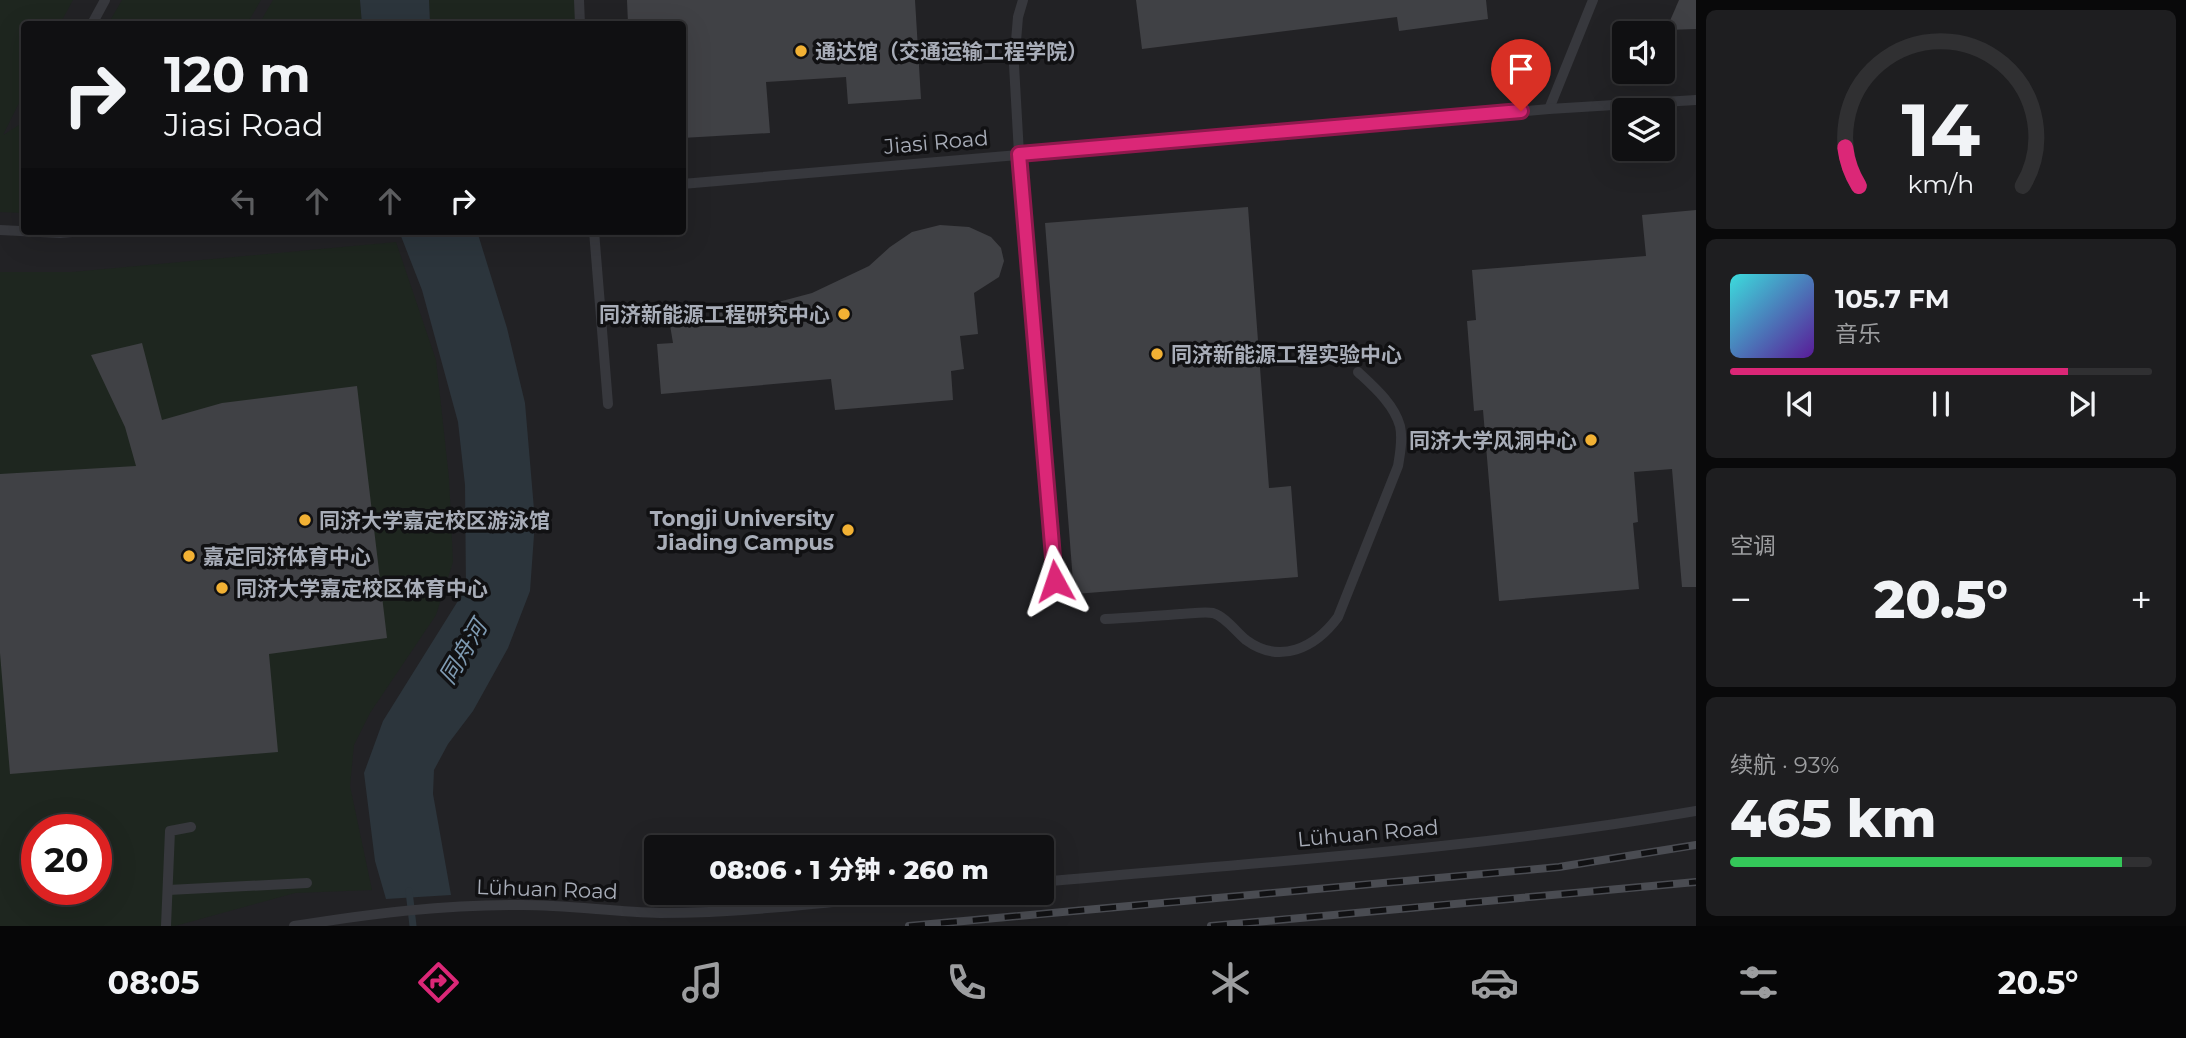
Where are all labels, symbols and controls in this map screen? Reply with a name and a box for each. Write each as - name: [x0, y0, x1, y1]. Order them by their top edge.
- map controls: [1612, 21, 1675, 161]
- button: sound: [1612, 21, 1675, 84]
- place label: 通达馆（交通运输工程学院）: [815, 39, 1088, 64]
- pin: [1491, 39, 1551, 111]
- marker: 通达馆（交通运输工程学院）: [793, 43, 809, 59]
- text: 120 m: [164, 45, 311, 104]
- icon: right: [49, 49, 140, 140]
- icon: arrive: [1502, 50, 1540, 88]
- text: 14: [1902, 86, 1980, 174]
- button: layers: [1612, 98, 1675, 161]
- text: Jiasi Road: [164, 105, 324, 144]
- street label: Jiasi Road: [882, 125, 989, 159]
- text: km/h: [1908, 168, 1974, 198]
- icon: left: [225, 182, 263, 220]
- icon: ahead: [298, 182, 336, 220]
- icon: ahead: [371, 182, 409, 220]
- icon: right: [444, 182, 482, 220]
- text: 105.7 FM: [1835, 283, 1950, 315]
- place label: 同济新能源工程研究中心: [599, 302, 830, 327]
- marker: 同济新能源工程研究中心: [836, 306, 852, 322]
- text: 音乐: [1835, 320, 1881, 348]
- place label: 同济新能源工程实验中心: [1171, 342, 1402, 367]
- marker: 同济新能源工程实验中心: [1149, 346, 1165, 362]
- icon: previous: [1781, 385, 1819, 423]
- icon: pause: [1922, 385, 1960, 423]
- icon: next: [2063, 385, 2101, 423]
- place label: 同济大学风洞中心: [1409, 428, 1577, 453]
- marker: 同济大学风洞中心: [1583, 432, 1599, 448]
- place label: Tongji University Jiading Campus: [650, 506, 834, 555]
- place label: 同济大学嘉定校区游泳馆: [319, 508, 550, 533]
- marker: 同济大学嘉定校区游泳馆: [297, 512, 313, 528]
- marker: Tongji University Jiading Campus: [840, 522, 856, 538]
- text: 空调: [1730, 532, 1776, 560]
- place label: 嘉定同济体育中心: [203, 544, 371, 569]
- position arrow: [1018, 544, 1092, 618]
- marker: 嘉定同济体育中心: [181, 548, 197, 564]
- text: 20.5°: [1874, 568, 2008, 631]
- place label: 同济大学嘉定校区体育中心: [236, 576, 488, 601]
- text: −: [1730, 576, 1752, 623]
- text: +: [2130, 576, 2152, 623]
- marker: 同济大学嘉定校区体育中心: [214, 580, 230, 596]
- water label: 同舟河: [433, 612, 495, 689]
- text: 续航 · 93%: [1730, 751, 1839, 779]
- text: 465 km: [1730, 787, 1936, 850]
- speed limit sign: 20: [21, 814, 112, 905]
- street label: Lühuan Road: [1296, 814, 1440, 852]
- text: 08:06 · 1 分钟 · 260 m: [709, 854, 989, 886]
- street label: Lühuan Road: [476, 874, 618, 904]
- icon: directions: [414, 958, 463, 1007]
- icon: music: [678, 958, 727, 1007]
- icon: phone: [942, 958, 991, 1007]
- icon: climate: [1206, 958, 1255, 1007]
- icon: car: [1470, 958, 1519, 1007]
- icon: filters: [1734, 958, 1783, 1007]
- text: 08:05: [107, 963, 199, 1002]
- text: 20.5°: [1998, 963, 2078, 1002]

